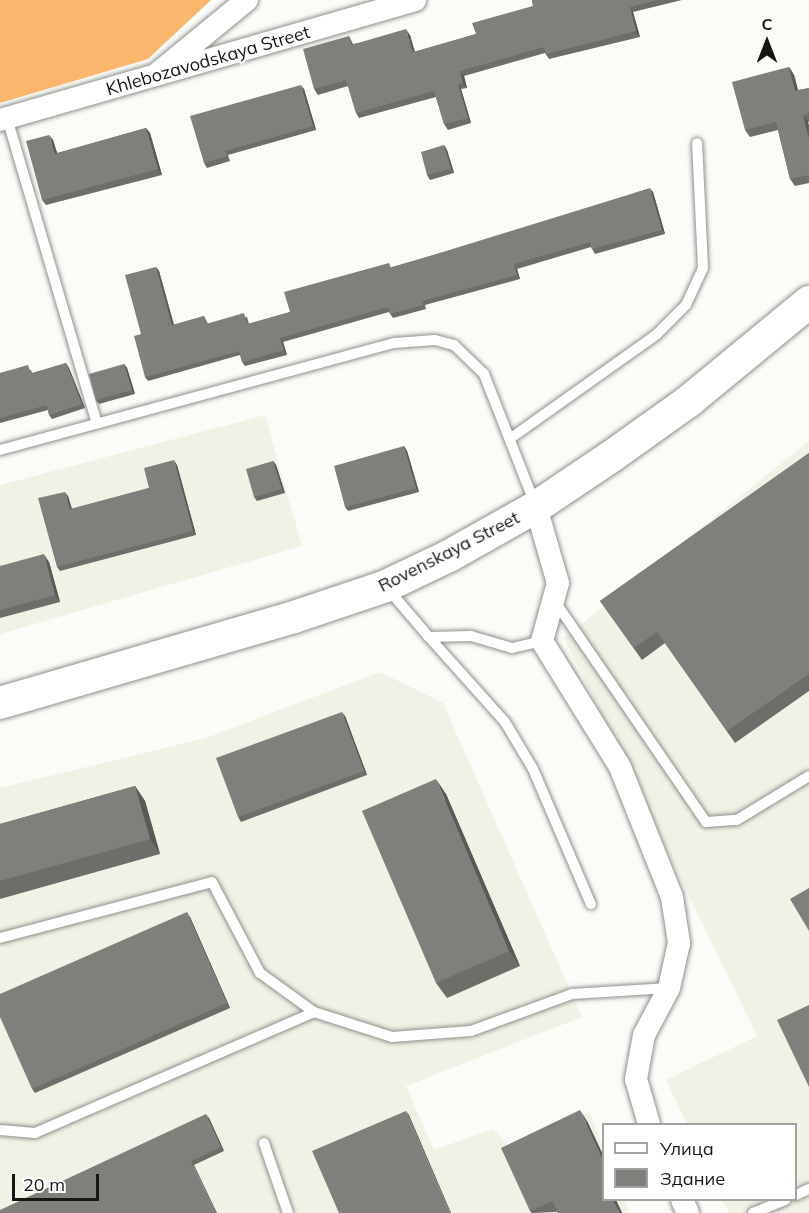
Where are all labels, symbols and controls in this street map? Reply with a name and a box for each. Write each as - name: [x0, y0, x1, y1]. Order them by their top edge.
- north arrow: [737, 12, 797, 72]
- text: С: [762, 14, 772, 34]
- street label: Khlebozavodskaya Street: [104, 22, 312, 100]
- street label: Rovenskaya Street: [375, 507, 523, 597]
- legend: [602, 1123, 797, 1201]
- text: Улица: [660, 1137, 714, 1160]
- scale bar: [15, 1162, 102, 1200]
- text: Здание: [660, 1167, 725, 1190]
- text: 20 m: [23, 1173, 65, 1196]

